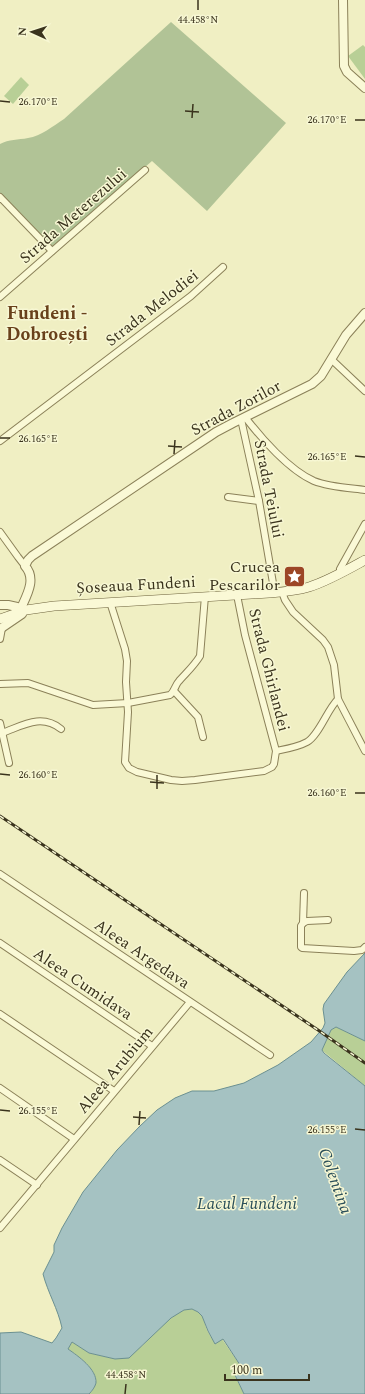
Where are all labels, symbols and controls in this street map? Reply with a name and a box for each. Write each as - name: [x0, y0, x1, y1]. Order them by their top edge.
- north arrow: [12, 12, 52, 52]
- text: 44.458°N: [178, 12, 218, 28]
- text: N: [14, 27, 31, 36]
- text: 26.170°E: [18, 94, 58, 110]
- text: 26.170°E: [307, 112, 347, 128]
- street label: Strada Meterezului: [14, 162, 132, 270]
- street label: Strada Melodiei: [100, 264, 204, 352]
- district label: Fundeni - Dobroești: [6, 300, 88, 348]
- street label: Strada Zorilor: [187, 374, 285, 442]
- text: 26.165°E: [18, 431, 58, 447]
- street label: Strada Teiului: [248, 438, 290, 540]
- text: 26.165°E: [307, 449, 347, 465]
- place label: Crucea Pescarilor: [209, 555, 280, 597]
- place icon: Crucea Pescarilor: [282, 563, 308, 589]
- street label: Șoseaua Fundeni: [76, 570, 196, 600]
- street label: Strada Ghirlandei: [242, 606, 296, 734]
- text: 26.160°E: [18, 767, 58, 783]
- text: 26.160°E: [307, 785, 347, 801]
- street label: Aleea Argedava: [89, 913, 195, 995]
- street label: Aleea Cumidava: [28, 942, 138, 1026]
- street label: Aleea Arubium: [71, 1021, 159, 1119]
- text: 26.155°E: [18, 1103, 58, 1119]
- text: 26.155°E: [307, 1122, 347, 1138]
- water label: Colentina: [311, 1144, 359, 1218]
- water label: Lacul Fundeni: [197, 1191, 297, 1217]
- scale bar: [225, 1356, 309, 1382]
- text: 100 m: [231, 1361, 262, 1380]
- text: 44.458°N: [106, 1367, 146, 1383]

